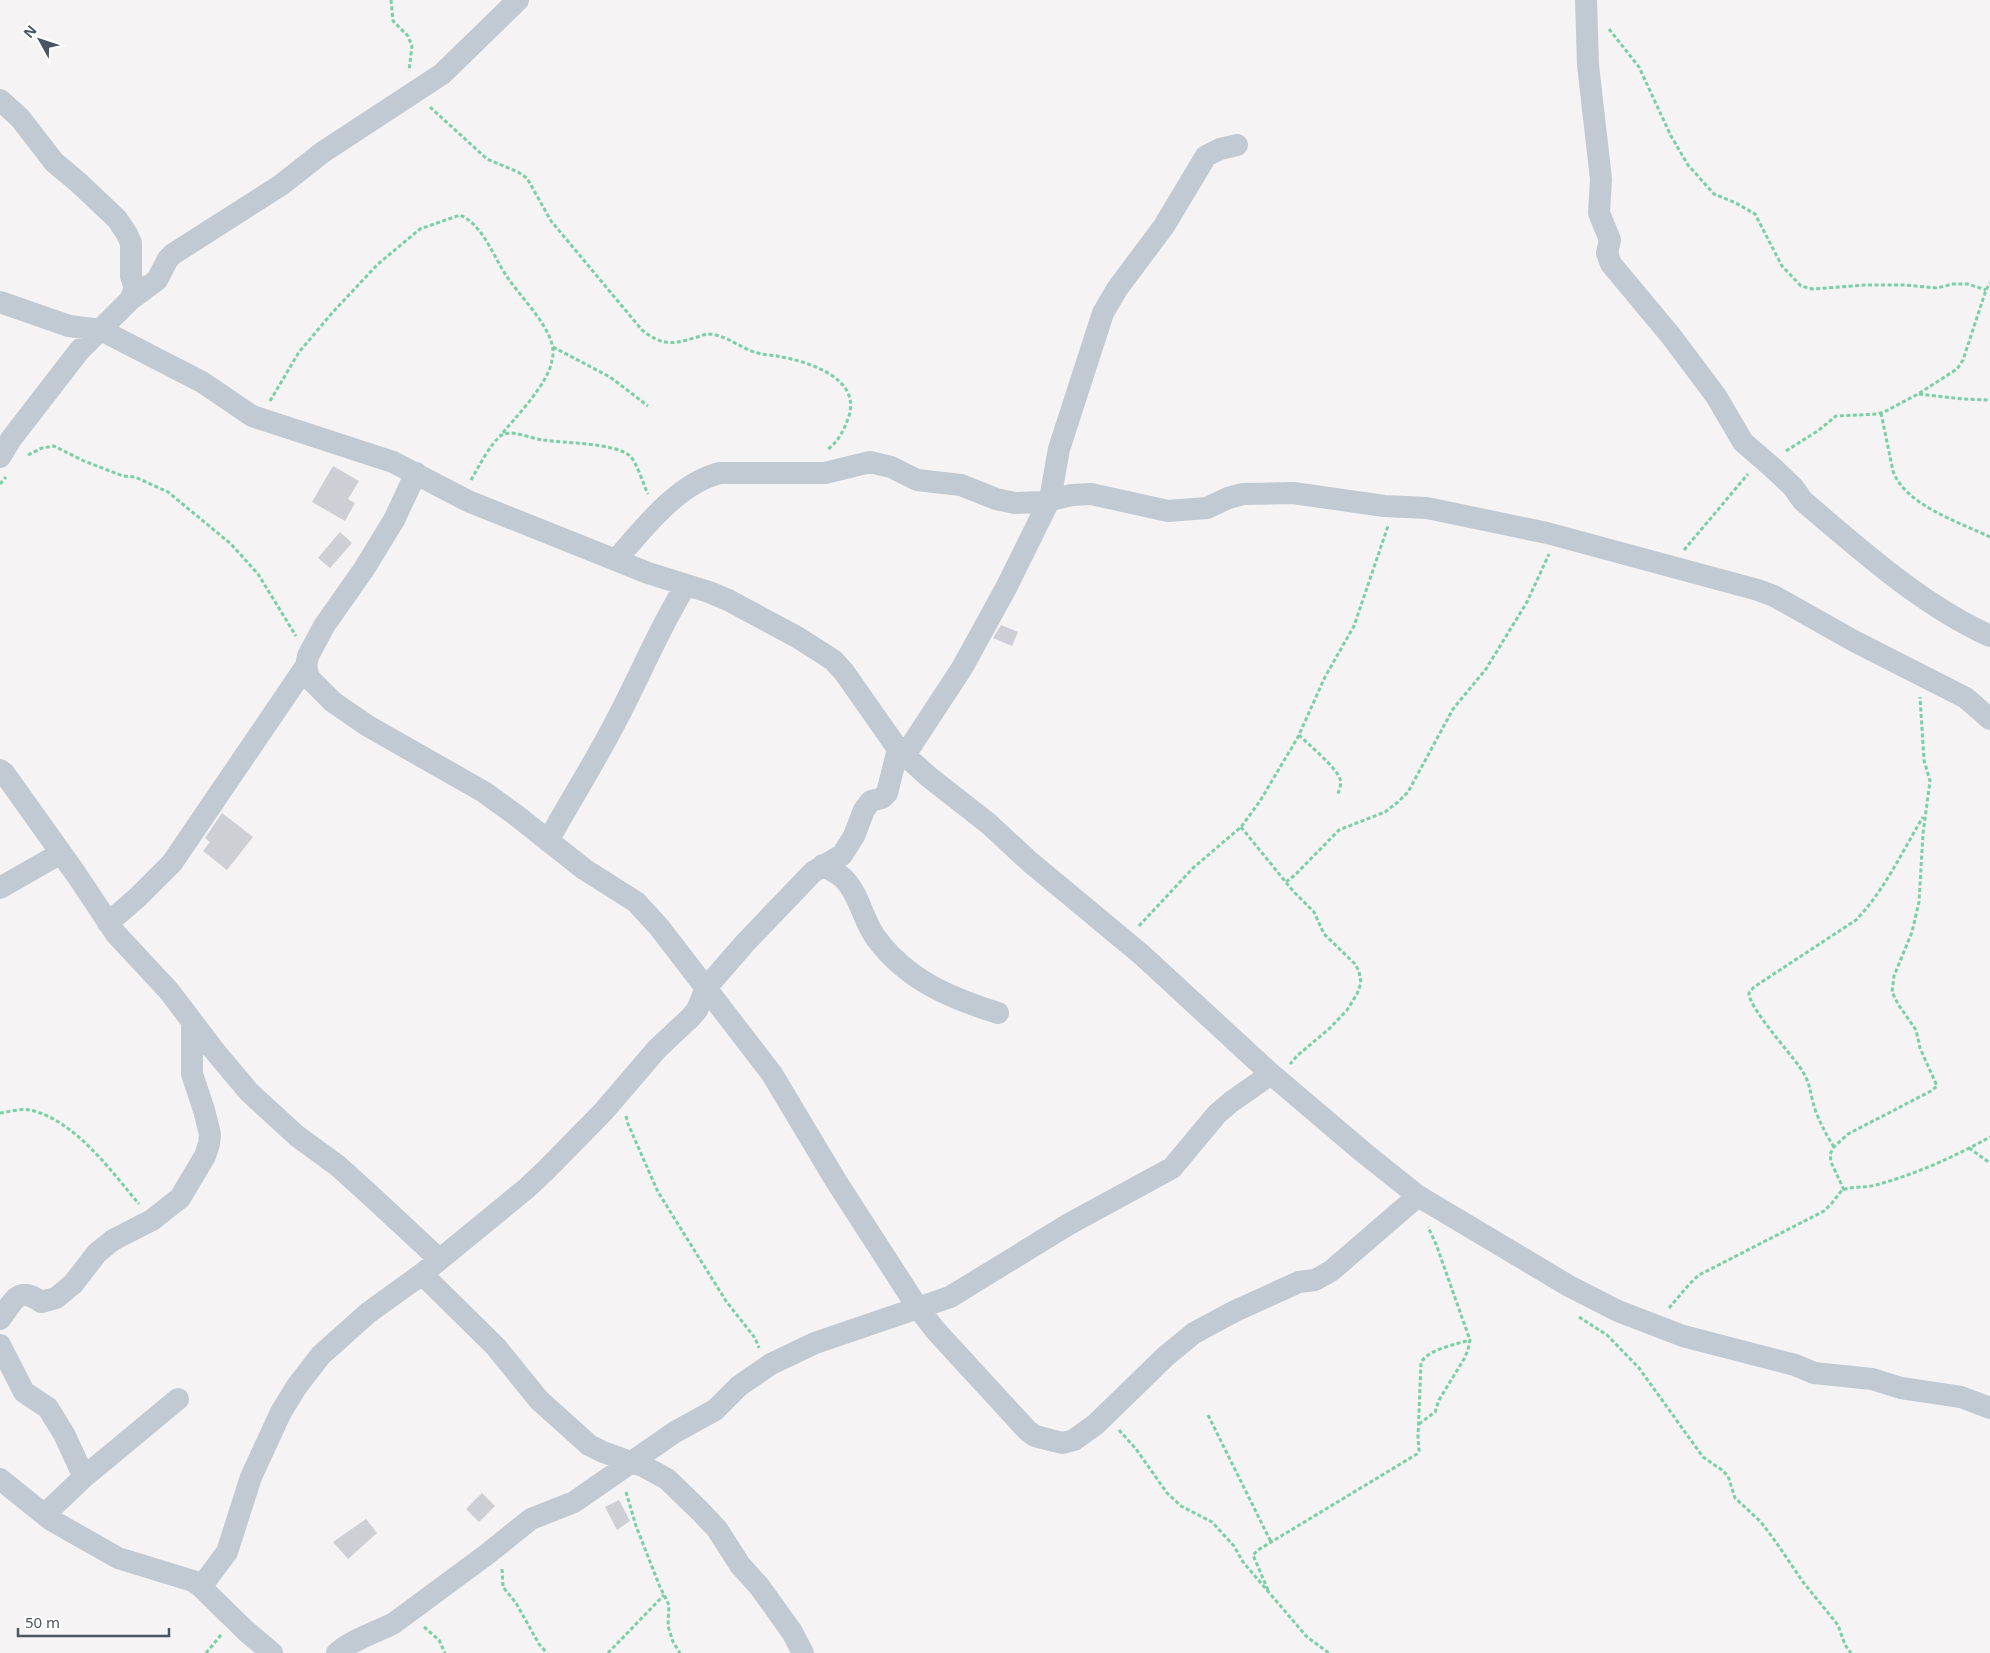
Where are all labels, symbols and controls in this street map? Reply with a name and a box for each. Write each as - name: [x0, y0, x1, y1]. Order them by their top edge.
- north arrow: [15, 15, 65, 65]
- text: N: [19, 21, 41, 42]
- scale bar: [18, 1606, 169, 1638]
- text: 50 m: [25, 1612, 60, 1632]

